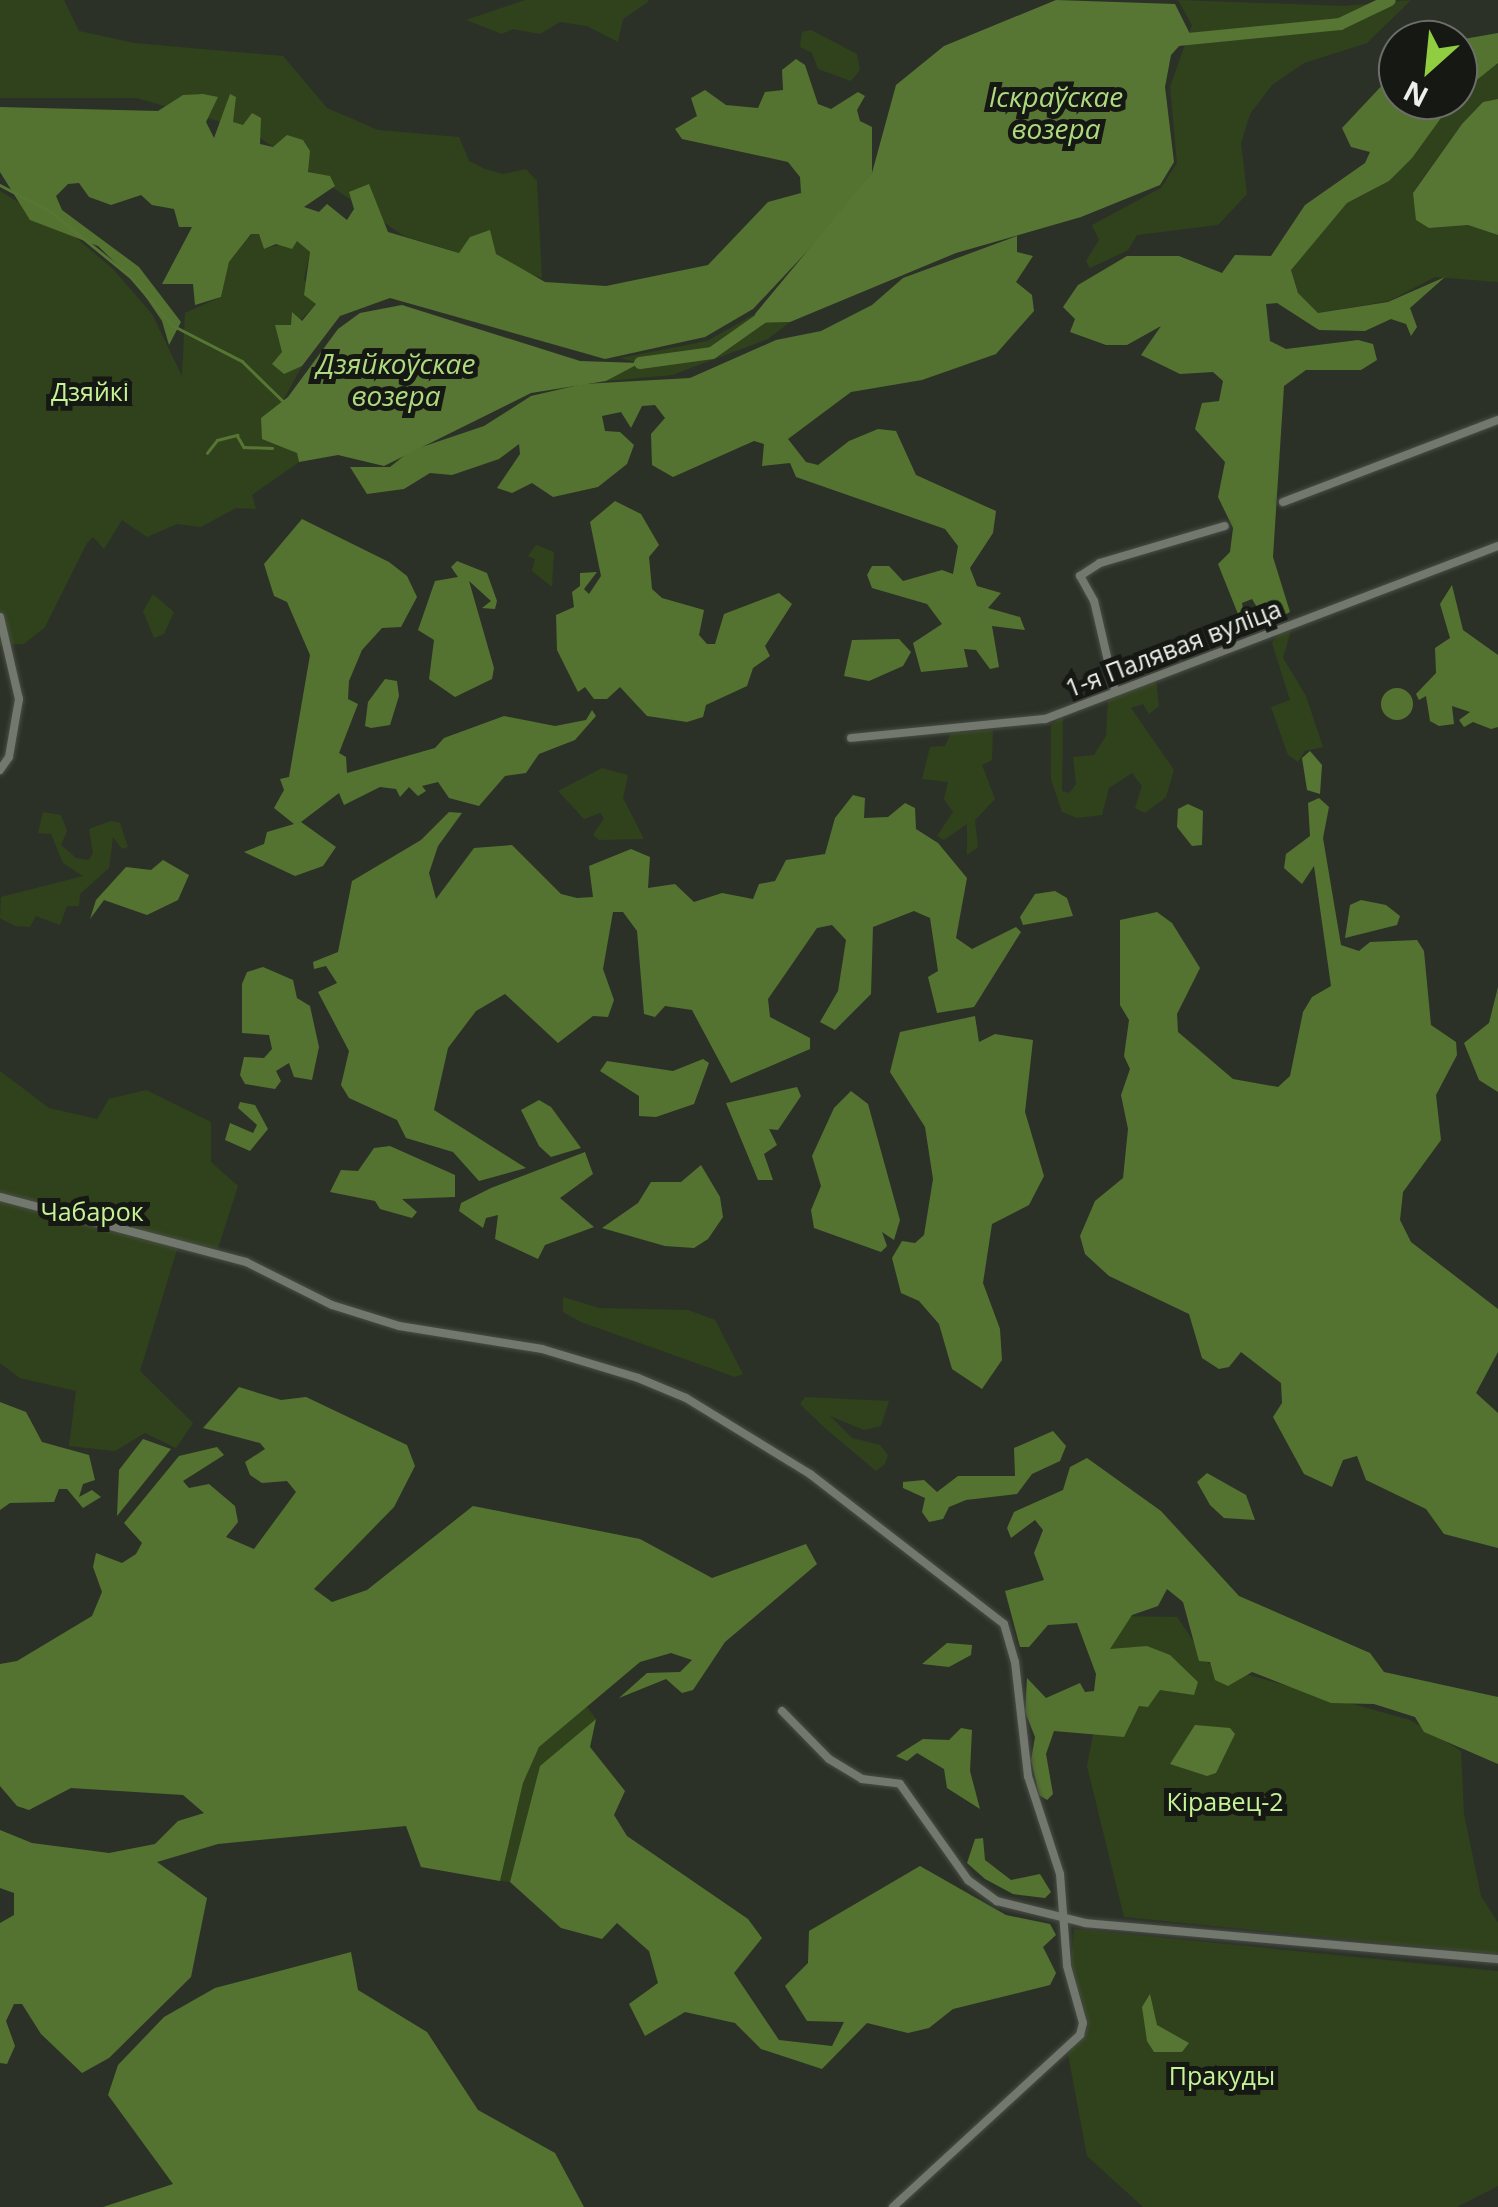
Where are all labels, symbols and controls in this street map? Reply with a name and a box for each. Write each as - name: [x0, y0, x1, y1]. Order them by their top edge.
- north arrow: [1378, 20, 1478, 120]
- text: N: [1397, 73, 1434, 117]
- water label: Іскраўскае возера: [989, 79, 1123, 145]
- water label: Дзяйкоўскае возера: [317, 346, 475, 412]
- park label: Дзяйкі: [51, 376, 129, 406]
- street label: 1-я Палявая вуліца: [1061, 593, 1285, 703]
- park label: Чабарок: [40, 1196, 144, 1226]
- park label: Кіравец-2: [1166, 1786, 1284, 1816]
- park label: Пракуды: [1169, 2060, 1275, 2090]

